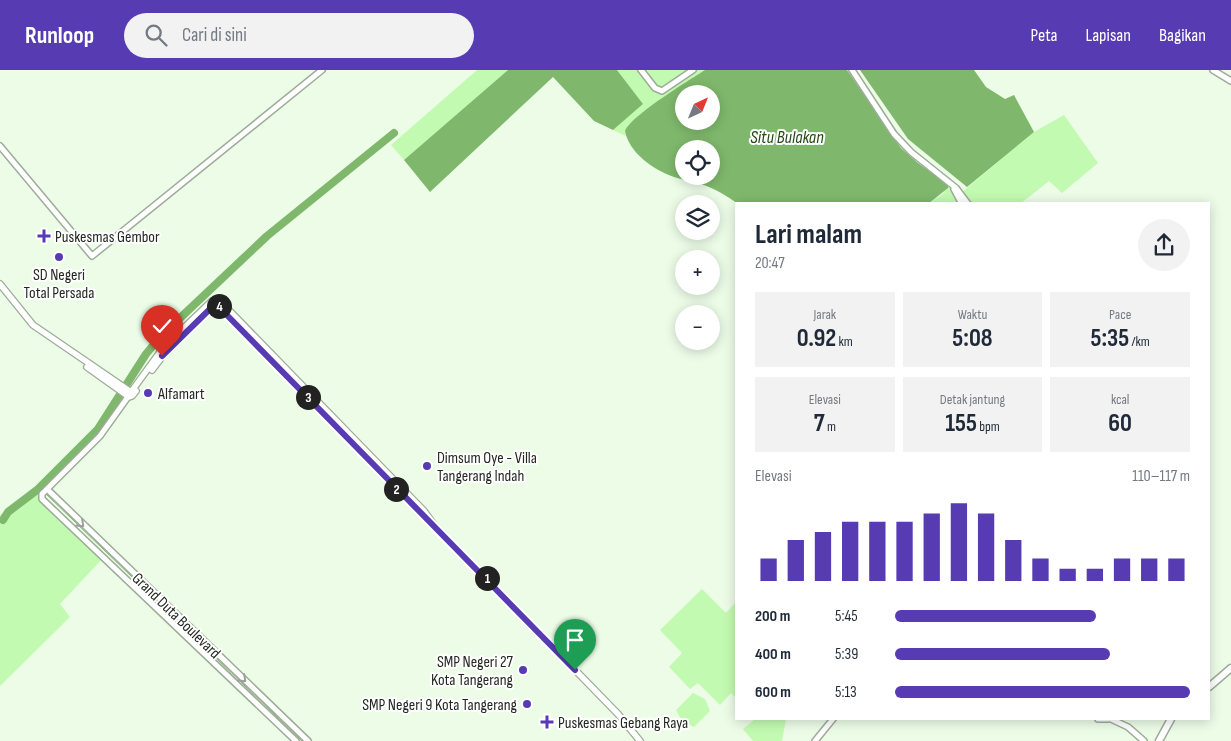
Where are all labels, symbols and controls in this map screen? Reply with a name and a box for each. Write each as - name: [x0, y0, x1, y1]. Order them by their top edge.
- search box: [124, 13, 474, 58]
- text: Runloop: [25, 21, 94, 50]
- icon: search: [142, 21, 170, 49]
- text: Cari di sini: [182, 24, 247, 47]
- text: Peta: [1030, 25, 1058, 46]
- text: Lapisan: [1086, 25, 1131, 46]
- text: Bagikan: [1159, 25, 1206, 46]
- north arrow: [675, 85, 720, 130]
- map controls: [675, 85, 720, 350]
- water label: Situ Bulakan: [750, 127, 824, 148]
- button: locate: [675, 140, 720, 185]
- button: layers: [675, 195, 720, 240]
- text: Lari malam: [755, 218, 862, 251]
- button: share: [1138, 219, 1190, 271]
- place label: Puskesmas Gembor: [55, 228, 160, 247]
- marker: Puskesmas Gembor: [37, 229, 51, 243]
- button: +: [675, 250, 720, 295]
- marker: SD Negeri Total Persada: [53, 251, 65, 263]
- text: 20:47: [755, 254, 785, 273]
- place label: SD Negeri Total Persada: [24, 266, 94, 303]
- pin: 4: [206, 294, 232, 318]
- text: 4: [216, 298, 223, 315]
- pin: [141, 305, 183, 356]
- button: −: [675, 305, 720, 350]
- text: Jarak: [813, 306, 836, 323]
- text: Waktu: [958, 306, 987, 323]
- text: Pace: [1109, 306, 1131, 323]
- icon: check: [148, 312, 176, 340]
- text: 0.92: [797, 323, 836, 354]
- text: 5:08: [952, 323, 993, 354]
- text: 5:35: [1091, 323, 1129, 354]
- text: km: [836, 333, 853, 350]
- text: /km: [1129, 333, 1150, 350]
- pin: 3: [296, 384, 320, 410]
- place label: Alfamart: [157, 385, 205, 404]
- marker: Alfamart: [142, 387, 154, 399]
- text: 3: [305, 389, 312, 406]
- text: Elevasi: [809, 391, 841, 408]
- text: Detak jantung: [940, 391, 1005, 408]
- text: kcal: [1111, 391, 1129, 408]
- text: 7: [814, 408, 825, 439]
- text: 155: [945, 408, 977, 439]
- text: 60: [1108, 408, 1132, 439]
- text: m: [825, 418, 836, 435]
- text: bpm: [977, 418, 1000, 435]
- place label: Dimsum Oye - Villa Tangerang Indah: [437, 449, 537, 486]
- marker: Dimsum Oye - Villa Tangerang Indah: [421, 460, 433, 472]
- text: Elevasi: [755, 467, 792, 486]
- text: 110–117 m: [1132, 467, 1190, 486]
- pin: 2: [384, 476, 408, 502]
- text: 2: [393, 481, 400, 498]
- one-way arrow: [76, 518, 85, 527]
- pin: 1: [474, 566, 500, 590]
- street label: Grand Duta Boulevard: [128, 569, 224, 663]
- text: 1: [485, 570, 490, 587]
- text: 200 m: [755, 607, 790, 626]
- text: 5:45: [835, 607, 858, 626]
- pin: [554, 619, 596, 670]
- icon: arrive: [561, 626, 589, 654]
- text: 400 m: [755, 645, 791, 664]
- text: 5:39: [835, 645, 858, 664]
- place label: SMP Negeri 27 Kota Tangerang: [431, 653, 514, 690]
- marker: SMP Negeri 27 Kota Tangerang: [517, 664, 529, 676]
- one-way arrow: [237, 673, 246, 682]
- text: 600 m: [755, 683, 791, 702]
- text: 5:13: [835, 683, 857, 702]
- place label: SMP Negeri 9 Kota Tangerang: [362, 696, 517, 715]
- marker: SMP Negeri 9 Kota Tangerang: [521, 698, 533, 710]
- place label: Puskesmas Gebang Raya: [558, 714, 688, 733]
- marker: Puskesmas Gebang Raya: [540, 715, 554, 729]

